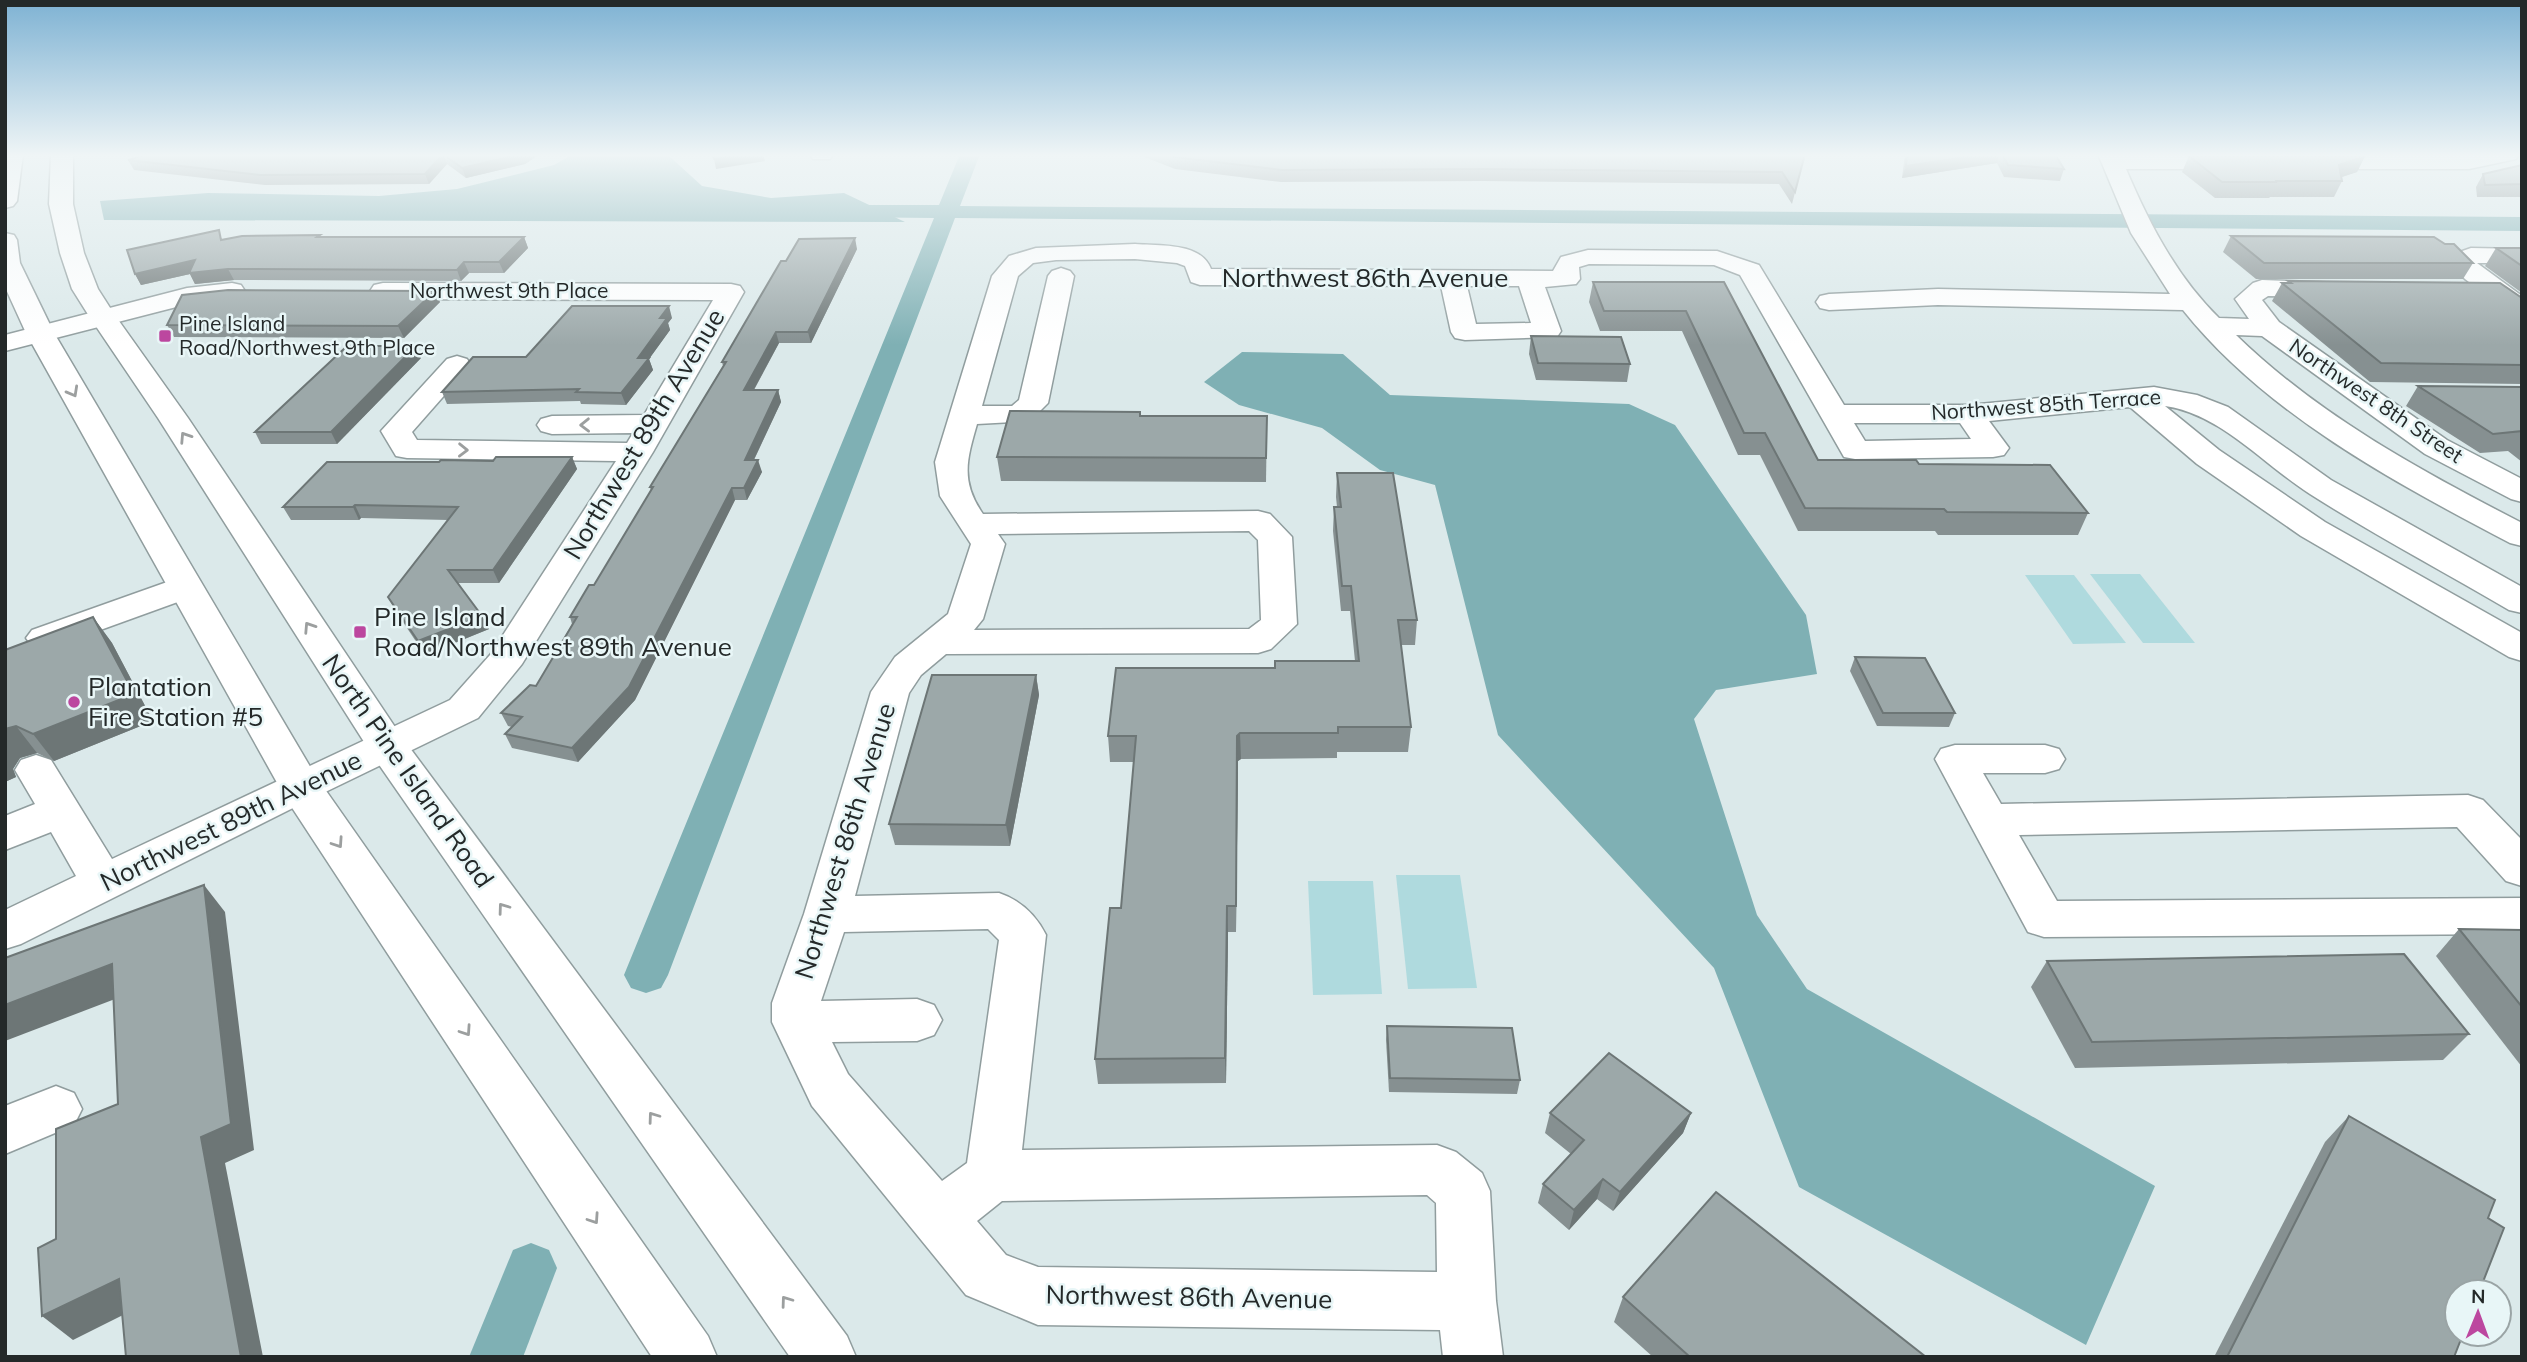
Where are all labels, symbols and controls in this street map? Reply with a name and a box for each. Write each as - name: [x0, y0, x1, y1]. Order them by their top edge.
- street label: Northwest 86th Avenue: [1222, 261, 1508, 294]
- street label: Northwest 9th Place: [410, 277, 608, 303]
- street label: Northwest 89th Avenue: [556, 302, 732, 565]
- place label: Pine Island Road/Northwest 9th Place: [179, 310, 435, 360]
- marker: Pine Island Road/Northwest 9th Place: [157, 328, 173, 344]
- street label: Northwest 8th Street: [2285, 332, 2468, 468]
- street label: Northwest 85th Terrace: [1930, 383, 2162, 425]
- one-way arrow: [65, 385, 78, 398]
- one-way arrow: [579, 417, 589, 433]
- one-way arrow: [180, 431, 193, 444]
- one-way arrow: [458, 442, 468, 458]
- place label: Pine Island Road/Northwest 89th Avenue: [374, 600, 732, 663]
- one-way arrow: [305, 622, 317, 635]
- marker: Pine Island Road/Northwest 89th Avenue: [352, 624, 368, 640]
- street label: North Pine Island Road: [315, 648, 502, 894]
- place label: Plantation Fire Station #5: [88, 670, 263, 733]
- marker: Plantation Fire Station #5: [66, 694, 82, 710]
- street label: Northwest 86th Avenue: [787, 699, 902, 983]
- street label: Northwest 89th Avenue: [95, 743, 367, 898]
- one-way arrow: [330, 835, 342, 848]
- one-way arrow: [499, 903, 511, 916]
- one-way arrow: [458, 1023, 470, 1036]
- one-way arrow: [649, 1112, 661, 1125]
- one-way arrow: [586, 1211, 598, 1224]
- street label: Northwest 86th Avenue: [1045, 1278, 1333, 1315]
- north arrow: [2443, 1278, 2513, 1348]
- text: N: [2471, 1284, 2486, 1308]
- one-way arrow: [782, 1296, 794, 1309]

